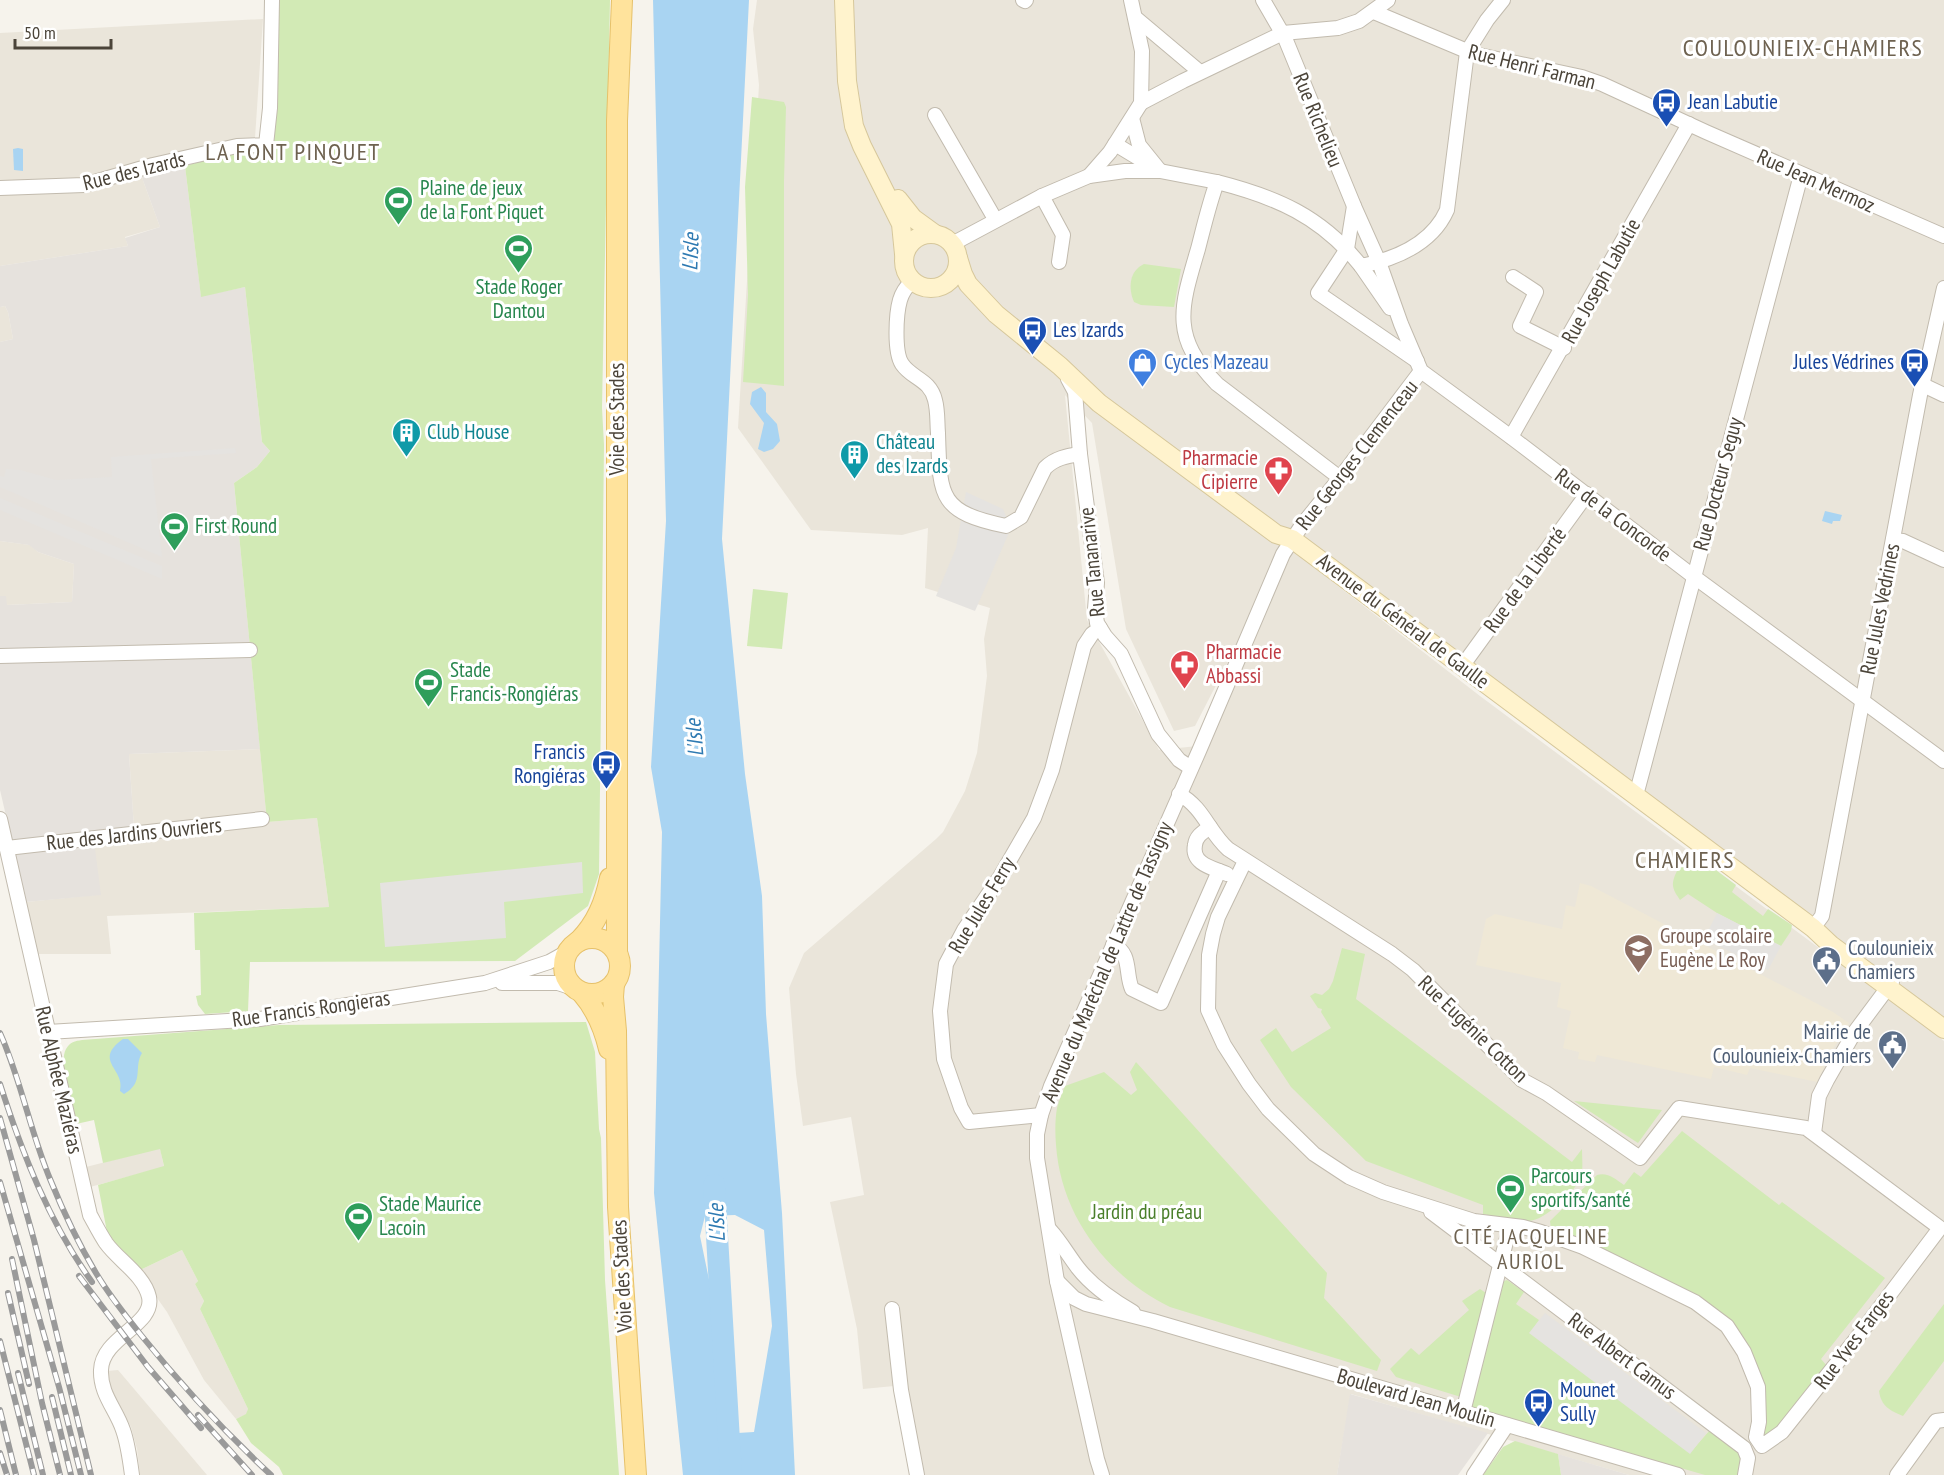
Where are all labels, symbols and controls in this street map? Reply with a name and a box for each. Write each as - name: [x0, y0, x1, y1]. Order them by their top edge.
- scale bar: [15, 12, 111, 50]
- text: 50 m: [24, 21, 56, 44]
- district label: COULOUNIEIX-CHAMIERS: [1683, 32, 1923, 63]
- street label: Rue Henri Farman: [1466, 38, 1599, 95]
- street label: Rue Richelieu: [1287, 69, 1350, 171]
- bus stop icon: Jean Labutie: [1651, 86, 1683, 128]
- place label: Jean Labutie: [1687, 88, 1778, 115]
- district label: LA FONT PINQUET: [205, 136, 381, 167]
- street label: Rue Jean Mermoz: [1753, 143, 1879, 218]
- street label: Rue des Izards: [80, 145, 188, 196]
- place label: Plaine de jeux de la Font Piquet: [420, 174, 544, 225]
- sports icon: Plaine de jeux de la Font Piquet: [383, 184, 415, 226]
- street label: Rue Joseph Labutie: [1555, 213, 1646, 348]
- water label: L'Isle: [675, 231, 705, 271]
- sports icon: Stade Roger Dantou: [503, 232, 535, 274]
- place label: Stade Roger Dantou: [475, 273, 563, 324]
- bus stop icon: Les Izards: [1016, 314, 1048, 356]
- place label: Les Izards: [1053, 316, 1124, 343]
- shop icon: Cycles Mazeau: [1127, 346, 1159, 388]
- bus stop icon: Jules Védrines: [1899, 346, 1931, 388]
- place label: Cycles Mazeau: [1164, 348, 1269, 375]
- place label: Jules Védrines: [1792, 348, 1894, 375]
- street label: Voie des Stades: [603, 363, 630, 476]
- street label: Rue Georges Clemenceau: [1290, 374, 1424, 535]
- street label: Rue Docteur Seguy: [1687, 414, 1748, 554]
- building icon: Club House: [390, 416, 422, 458]
- place label: Club House: [427, 418, 509, 445]
- place label: Château des Izards: [876, 428, 948, 479]
- building icon: Château des Izards: [839, 438, 871, 480]
- place label: Pharmacie Cipierre: [1182, 444, 1258, 495]
- pharmacy icon: Pharmacie Cipierre: [1263, 454, 1295, 496]
- street label: Rue de la Concorde: [1550, 462, 1677, 567]
- street label: Rue Tananarive: [1072, 506, 1111, 618]
- sports icon: First Round: [158, 510, 190, 552]
- place label: First Round: [195, 512, 277, 539]
- street label: Rue de la Liberté: [1477, 522, 1572, 638]
- street label: Rue Jules Vedrines: [1854, 541, 1905, 677]
- street label: Avenue du Général de Gaulle: [1312, 547, 1495, 694]
- place label: Pharmacie Abbassi: [1206, 638, 1282, 689]
- pharmacy icon: Pharmacie Abbassi: [1169, 648, 1201, 690]
- place label: Stade Francis-Rongiéras: [450, 656, 578, 707]
- sports icon: Stade Francis-Rongiéras: [413, 666, 445, 708]
- water label: L'Isle: [678, 716, 710, 758]
- place label: Francis Rongiéras: [514, 738, 585, 789]
- bus stop icon: Francis Rongiéras: [590, 748, 622, 790]
- street label: Rue des Jardins Ouvriers: [45, 811, 223, 856]
- street label: Avenue du Maréchal de Lattre de Tassigny: [1035, 817, 1178, 1106]
- district label: CHAMIERS: [1635, 844, 1735, 875]
- street label: Rue Jules Ferry: [942, 851, 1021, 958]
- place label: Groupe scolaire Eugène Le Roy: [1660, 922, 1772, 973]
- school or university icon: Groupe scolaire Eugène Le Roy: [1623, 932, 1655, 974]
- place label: Coulounieix Chamiers: [1848, 934, 1934, 985]
- public building icon: Coulounieix Chamiers: [1811, 944, 1843, 986]
- street label: Rue Eugénie Cotton: [1413, 969, 1534, 1088]
- street label: Rue Francis Rongieras: [230, 984, 392, 1033]
- street label: Rue Alphée Maziéras: [29, 1004, 90, 1156]
- place label: Mairie de Coulounieix-Chamiers: [1713, 1018, 1871, 1069]
- public building icon: Mairie de Coulounieix-Chamiers: [1876, 1028, 1908, 1070]
- place label: Parcours sportifs/santé: [1531, 1162, 1631, 1213]
- sports icon: Parcours sportifs/santé: [1494, 1172, 1526, 1214]
- place label: Stade Maurice Lacoin: [379, 1190, 481, 1241]
- park label: Jardin du préau: [1091, 1198, 1202, 1225]
- sports icon: Stade Maurice Lacoin: [342, 1200, 374, 1242]
- water label: L'Isle: [701, 1202, 731, 1243]
- street label: Voie des Stades: [605, 1219, 638, 1334]
- district label: CITÉ JACQUELINE AURIOL: [1454, 1222, 1609, 1275]
- street label: Rue Yves Farges: [1808, 1285, 1899, 1394]
- street label: Rue Albert Camus: [1563, 1306, 1682, 1405]
- street label: Boulevard Jean Moulin: [1334, 1362, 1498, 1433]
- place label: Mounet Sully: [1560, 1376, 1615, 1427]
- bus stop icon: Mounet Sully: [1523, 1386, 1555, 1428]

